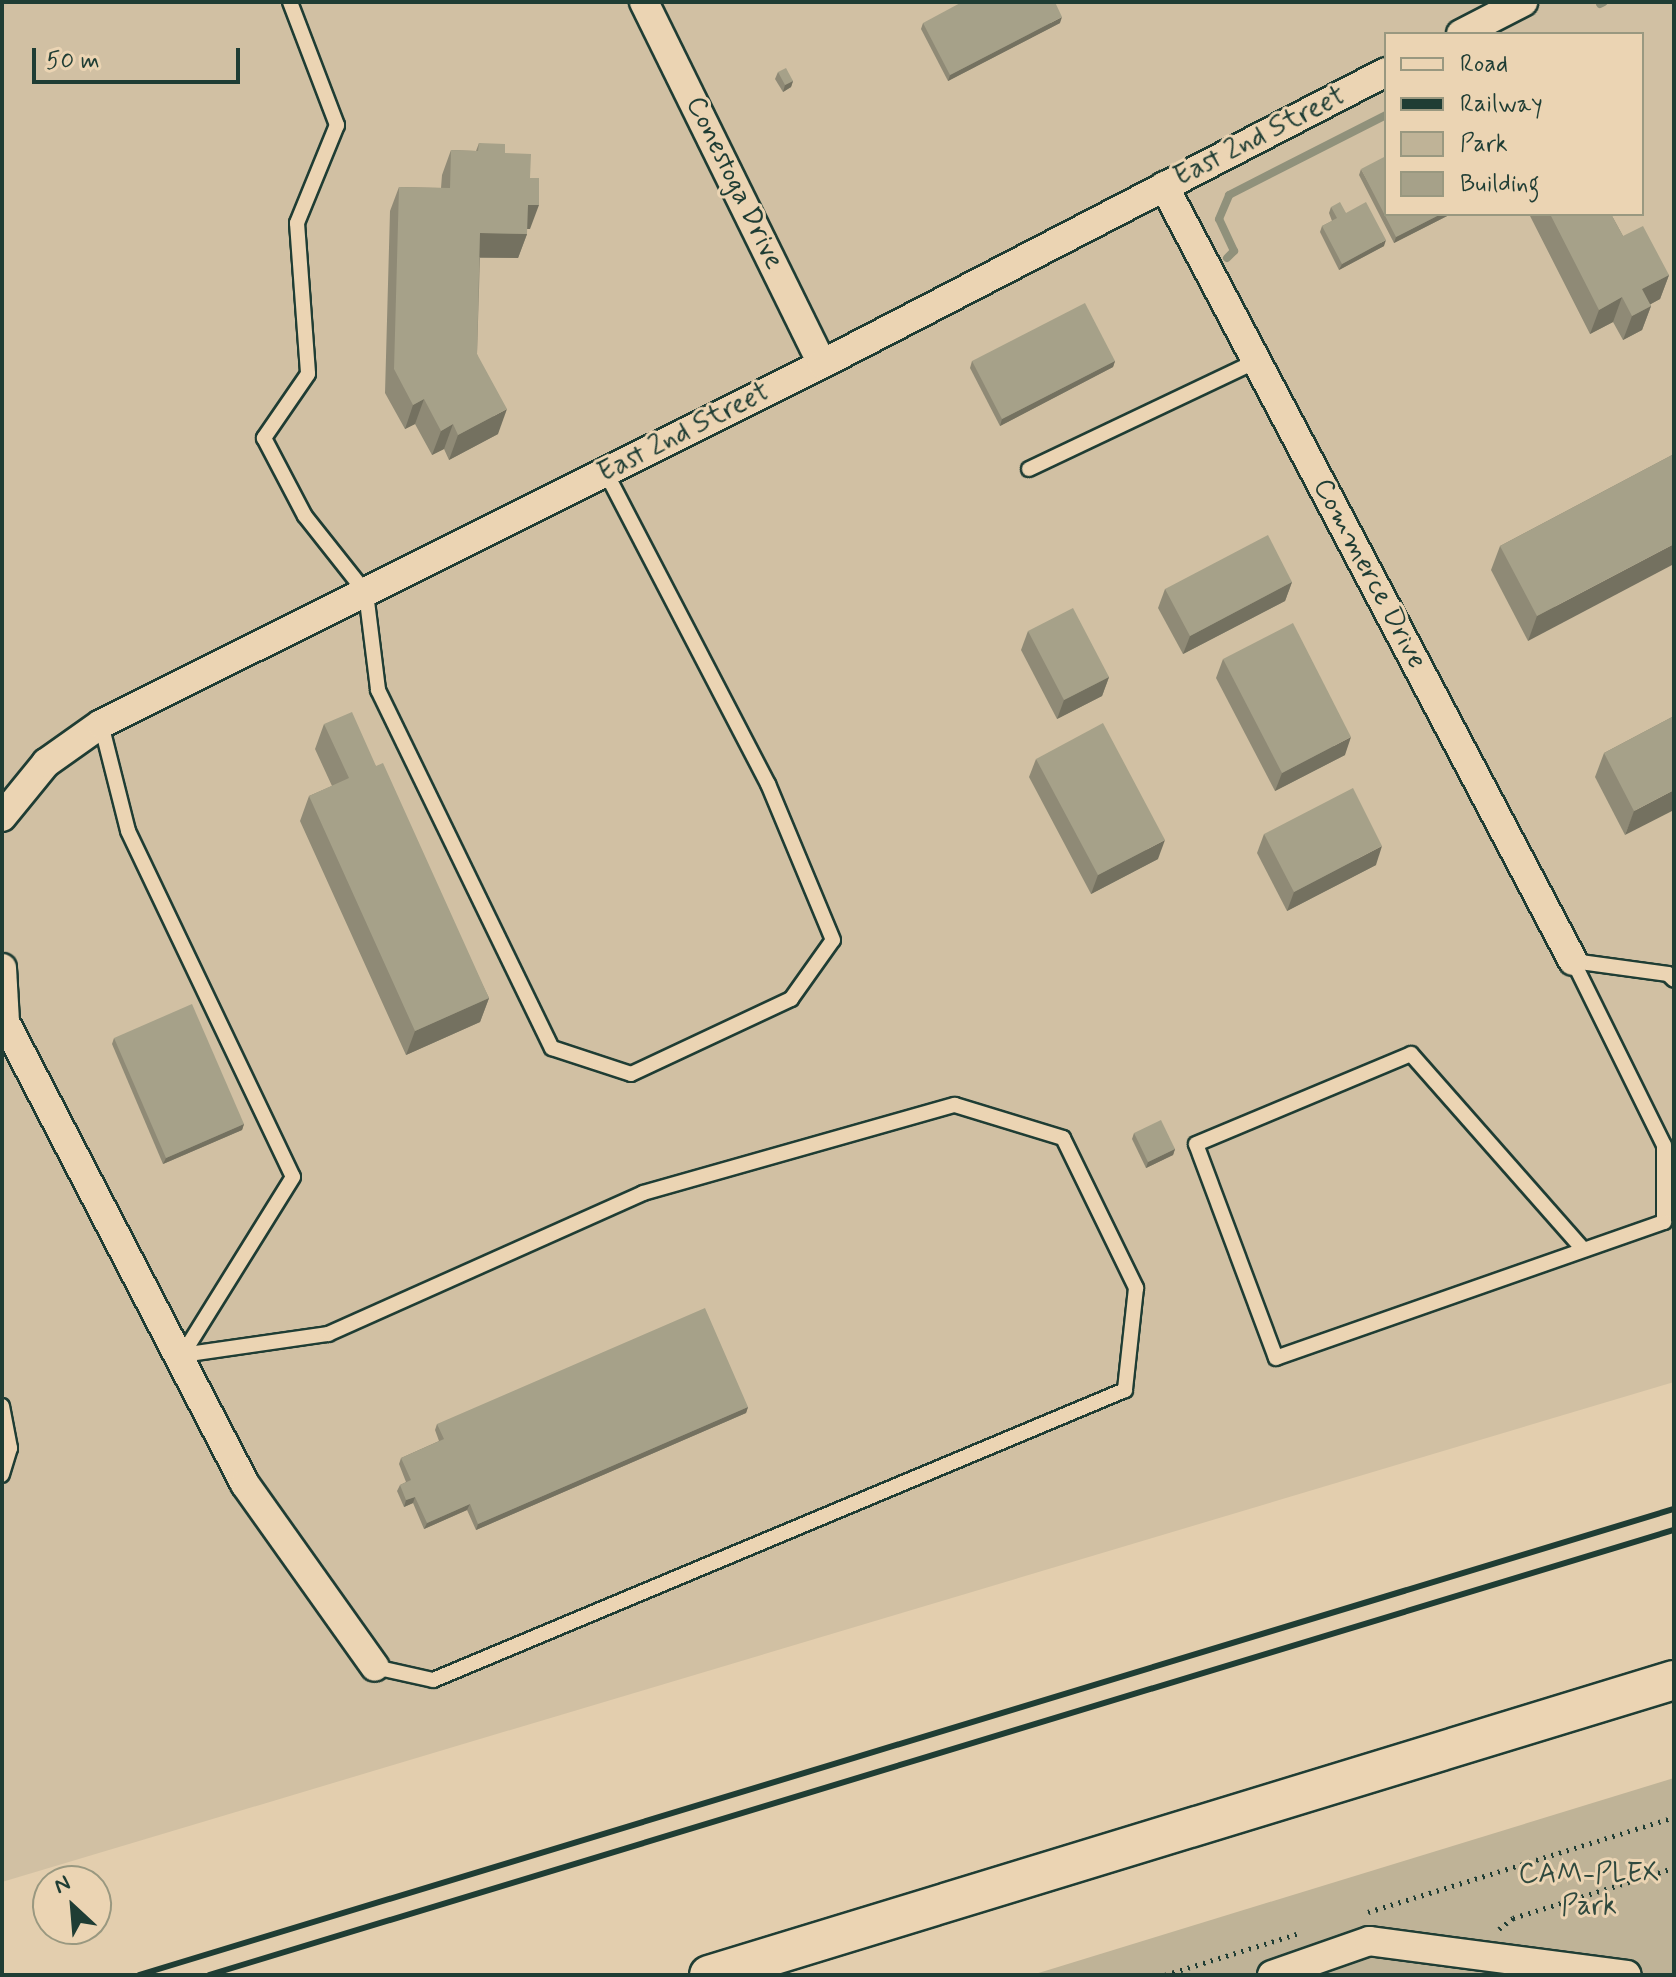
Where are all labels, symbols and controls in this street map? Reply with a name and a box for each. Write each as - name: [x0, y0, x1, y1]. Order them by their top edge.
- scale bar: [36, 32, 244, 82]
- legend: [1384, 32, 1644, 216]
- text: 50 m: [46, 46, 100, 77]
- text: Road: [1460, 49, 1508, 80]
- street label: East 2nd Street: [1169, 80, 1351, 194]
- text: Railway: [1460, 89, 1543, 120]
- street label: Conestoga Drive: [678, 92, 790, 274]
- text: Park: [1460, 129, 1508, 160]
- text: Building: [1460, 169, 1540, 200]
- street label: East 2nd Street: [593, 376, 775, 490]
- street label: Commerce Drive: [1305, 474, 1433, 674]
- park label: CAM-PLEX Park: [1518, 1858, 1660, 1924]
- north arrow: [32, 1865, 112, 1945]
- text: N: [50, 1869, 75, 1901]

